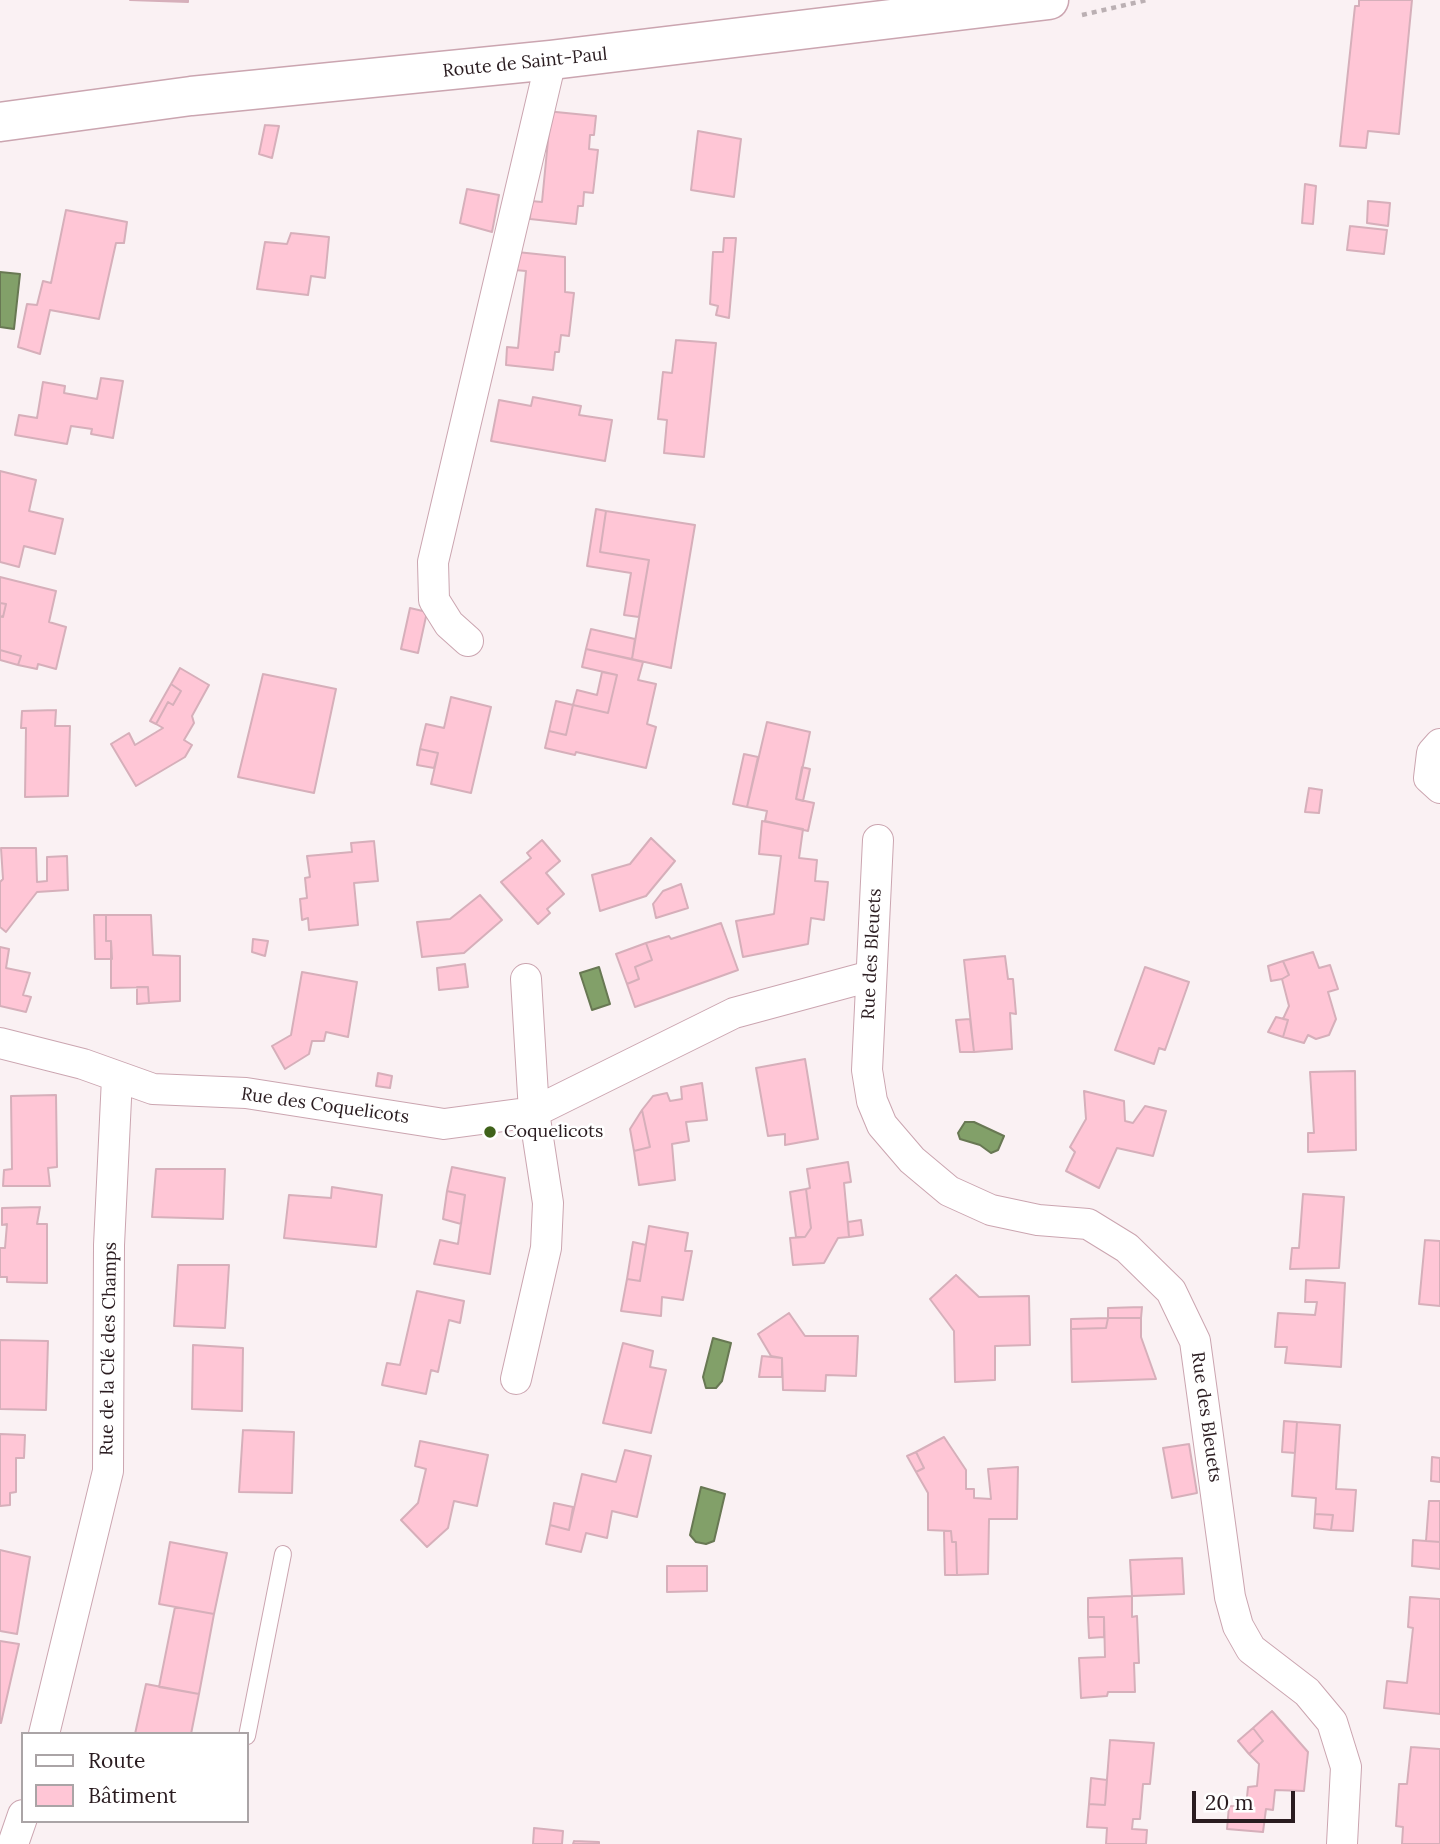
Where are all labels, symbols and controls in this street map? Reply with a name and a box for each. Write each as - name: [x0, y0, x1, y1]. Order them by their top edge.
- street label: Route de Saint-Paul: [442, 44, 608, 82]
- street label: Rue des Bleuets: [858, 888, 886, 1020]
- street label: Rue des Coquelicots: [240, 1084, 410, 1128]
- place label: Coquelicots: [504, 1121, 603, 1143]
- marker: Coquelicots: [482, 1124, 498, 1140]
- street label: Rue de la Clé des Champs: [96, 1242, 122, 1456]
- street label: Rue des Bleuets: [1186, 1350, 1226, 1484]
- legend: [21, 1732, 248, 1823]
- text: Route: [88, 1747, 145, 1774]
- scale bar: [1195, 1778, 1298, 1822]
- text: Bâtiment: [88, 1782, 177, 1809]
- text: 20 m: [1205, 1789, 1254, 1816]

